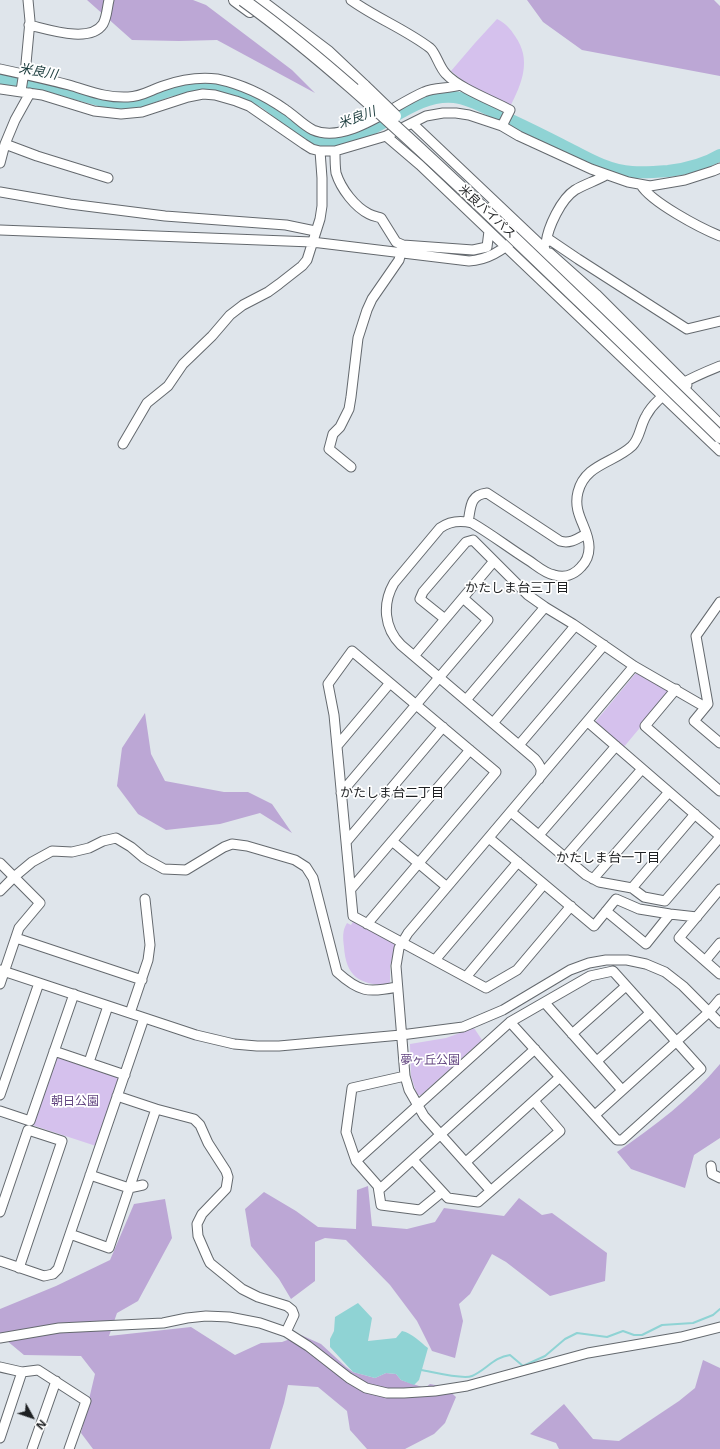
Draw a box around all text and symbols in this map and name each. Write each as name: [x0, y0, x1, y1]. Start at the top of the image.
water label: 米良川: [17, 61, 59, 83]
water label: 米良川: [336, 104, 378, 132]
street label: 米良バイパス: [456, 182, 518, 242]
district label: かたしま台三丁目: [465, 580, 569, 596]
district label: かたしま台二丁目: [340, 785, 444, 801]
district label: かたしま台一丁目: [556, 850, 660, 866]
park label: 夢ヶ丘公園: [400, 1054, 460, 1068]
park label: 朝日公園: [51, 1095, 99, 1109]
north arrow: [12, 1397, 52, 1437]
text: N: [33, 1417, 50, 1433]

